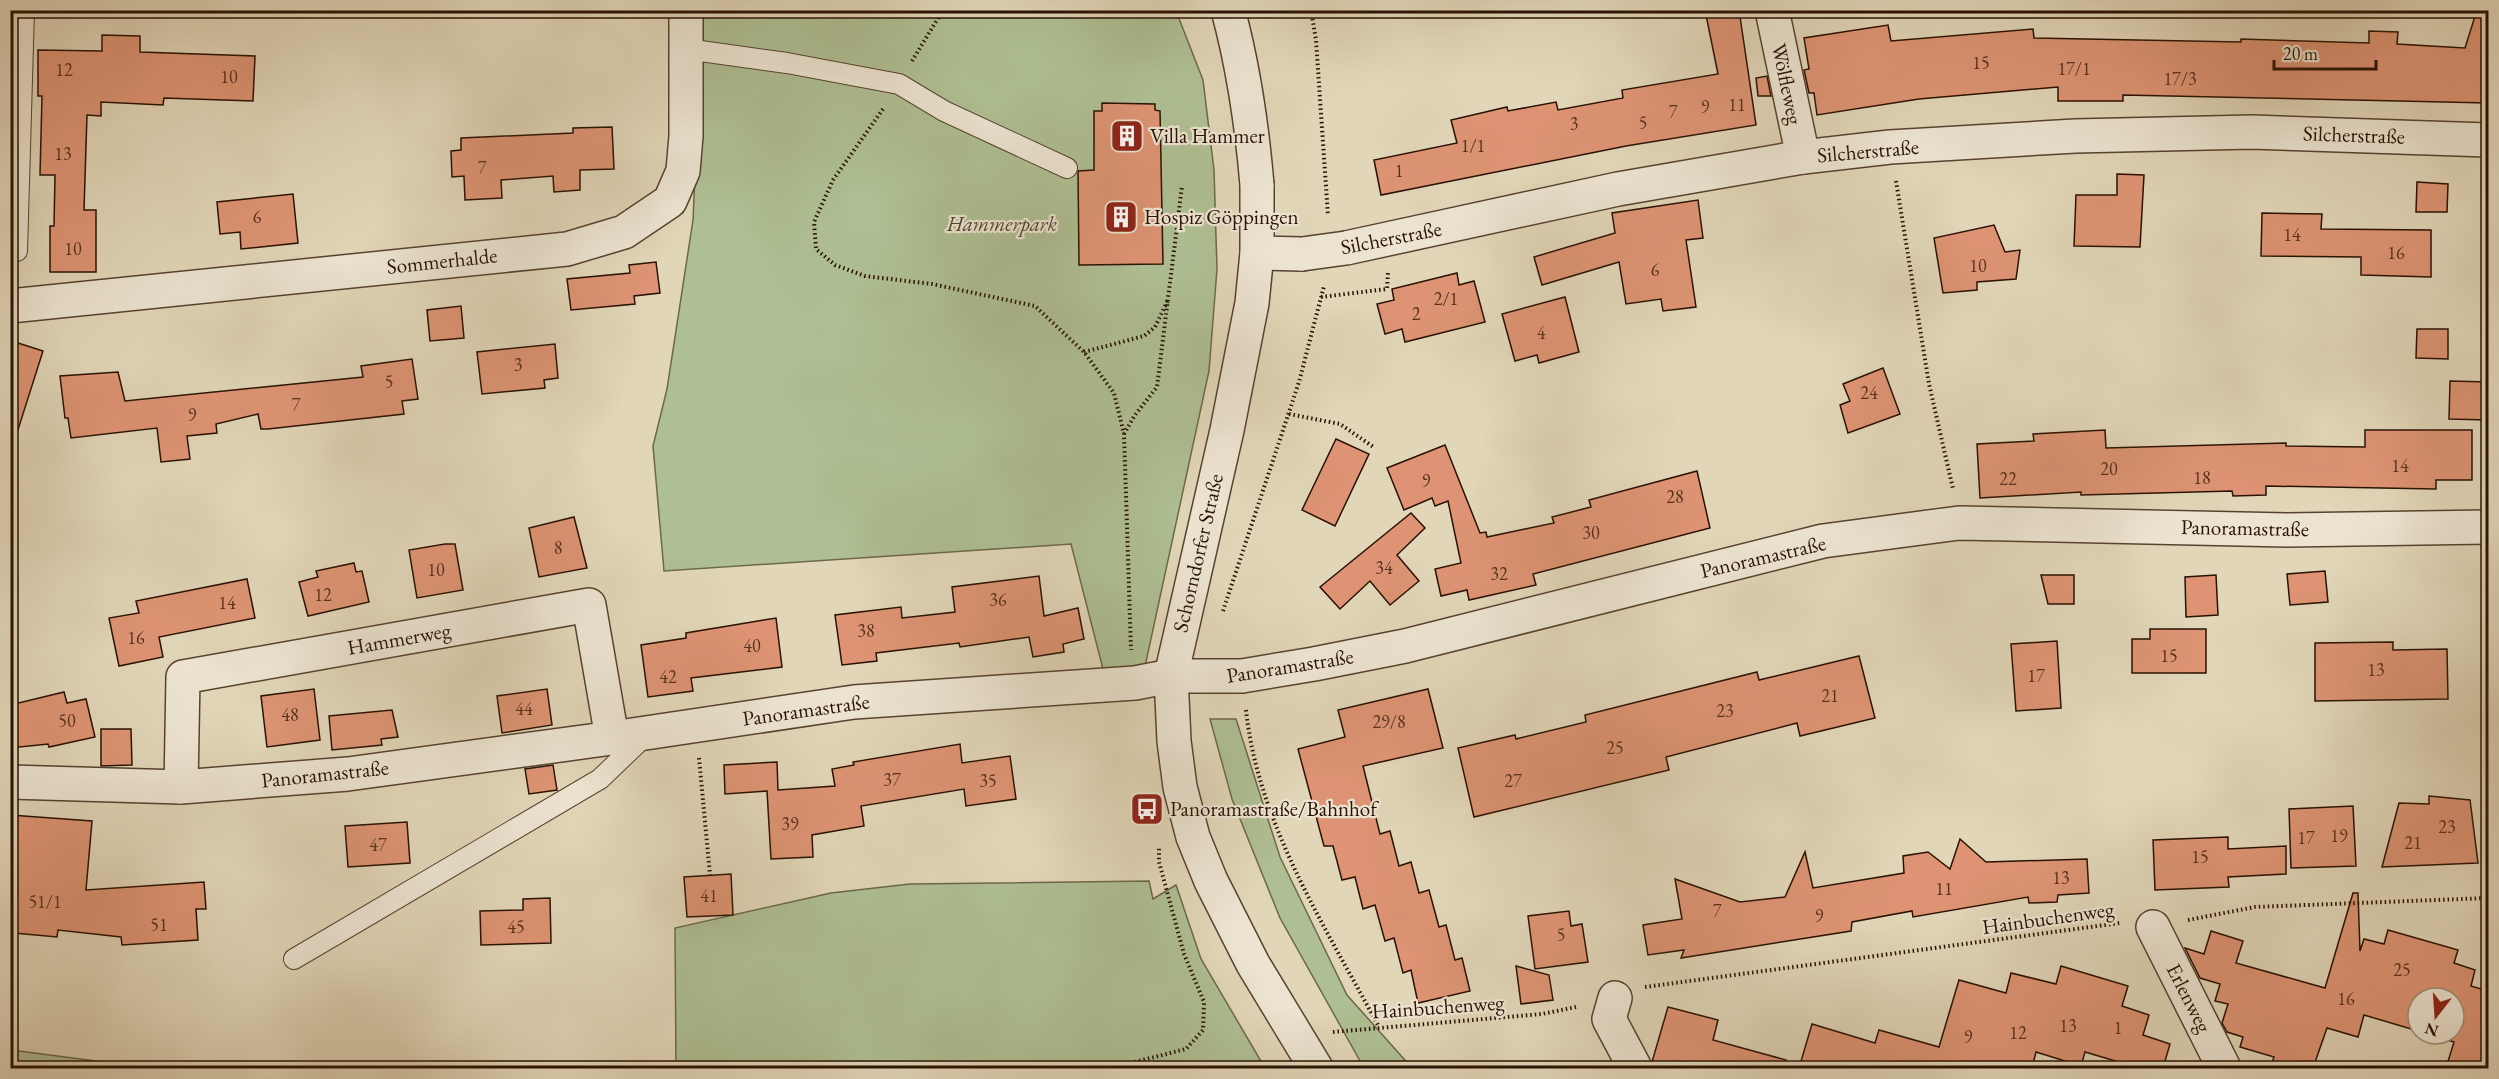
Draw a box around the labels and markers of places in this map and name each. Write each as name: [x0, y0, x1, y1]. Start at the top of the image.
building icon: Villa Hammer: [1109, 118, 1145, 154]
place label: Villa Hammer: [1150, 122, 1265, 149]
building icon: Hospiz Göppingen: [1103, 199, 1139, 235]
place label: Hospiz Göppingen: [1144, 203, 1299, 230]
bus stop icon: Panoramastraße/Bahnhof: [1129, 791, 1165, 827]
place label: Panoramastraße/Bahnhof: [1170, 795, 1379, 822]

